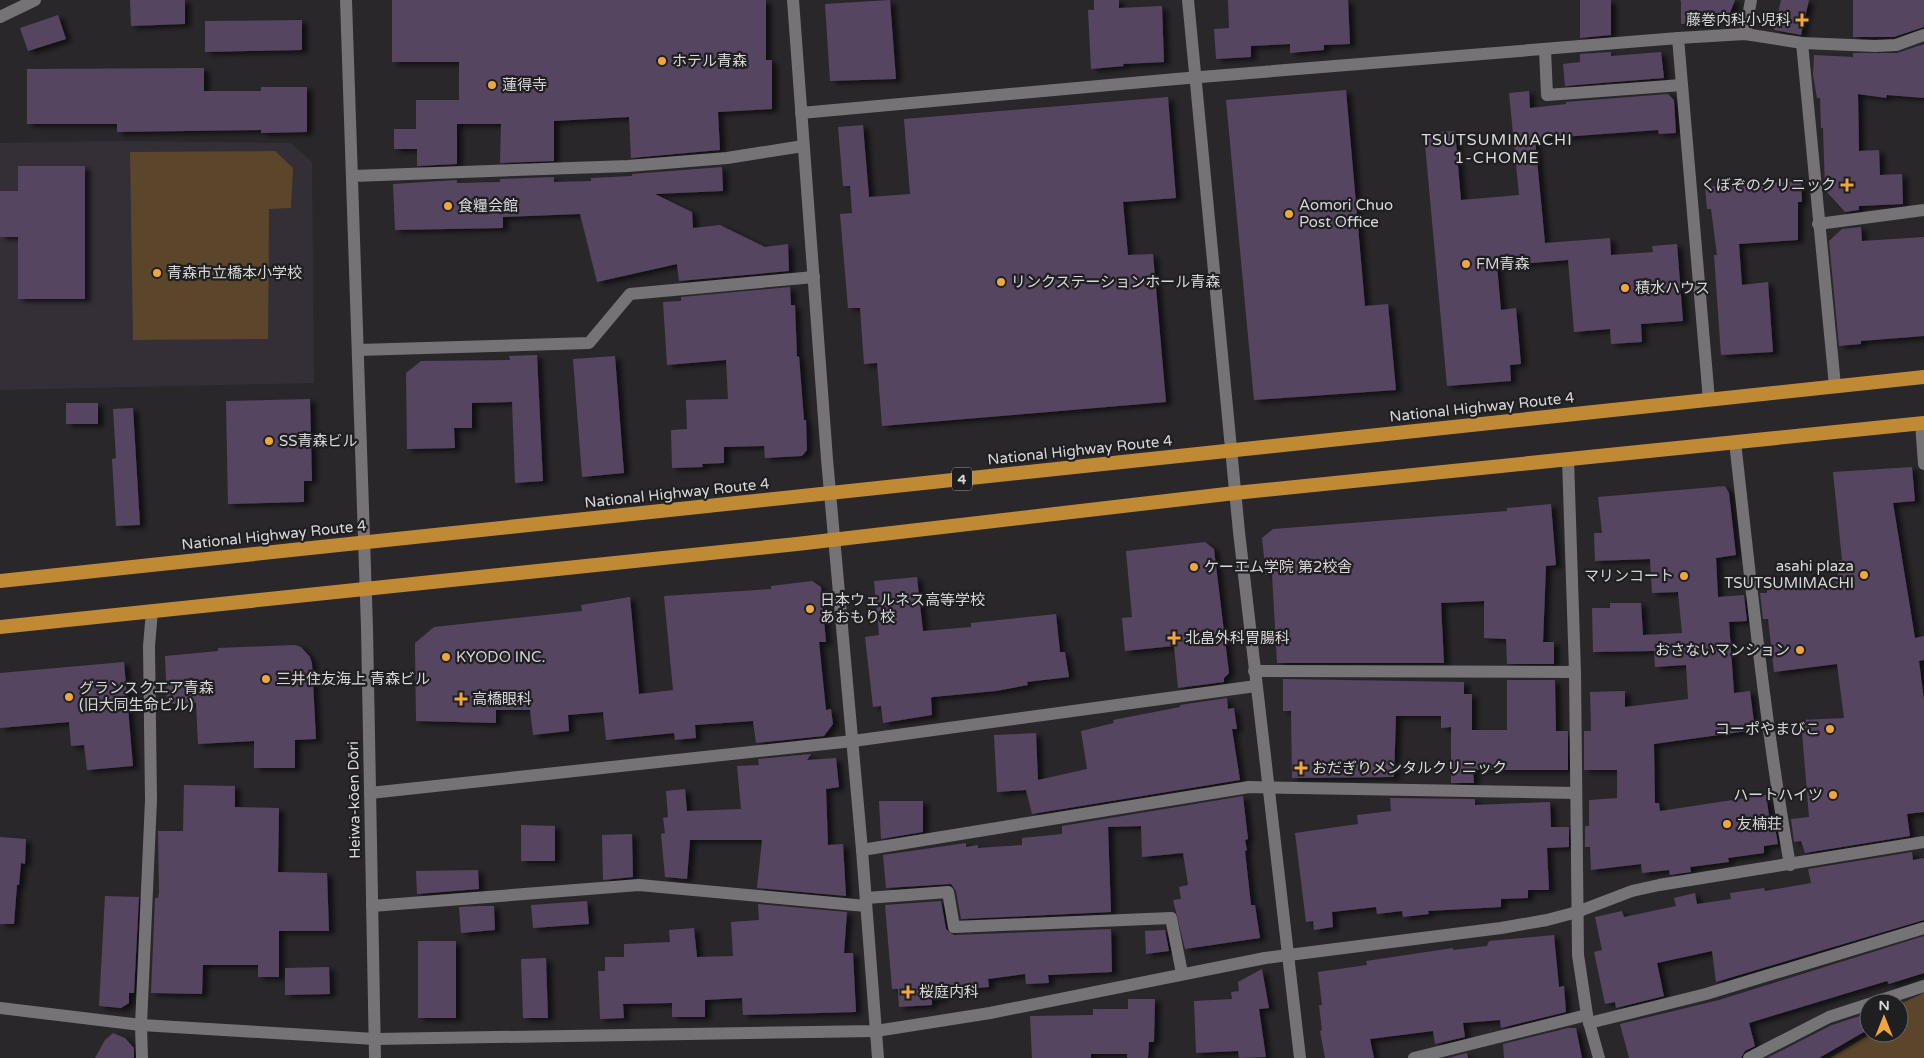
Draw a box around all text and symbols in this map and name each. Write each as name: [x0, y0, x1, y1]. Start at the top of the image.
place label: 藤巻内科小児科: [1686, 11, 1791, 29]
marker: 藤巻内科小児科: [1795, 13, 1809, 27]
place label: ホテル青森: [672, 52, 747, 70]
marker: ホテル青森: [656, 55, 668, 67]
place label: 蓮得寺: [502, 76, 547, 94]
marker: 蓮得寺: [486, 79, 498, 91]
district label: TSUTSUMIMACHI 1-CHOME: [1421, 130, 1573, 168]
place label: くぼぞのクリニック: [1701, 176, 1836, 194]
marker: くぼぞのクリニック: [1840, 178, 1854, 192]
place label: Aomori Chuo Post Office: [1299, 196, 1393, 231]
place label: 食糧会館: [458, 197, 518, 215]
marker: 食糧会館: [442, 200, 454, 212]
marker: Aomori Chuo Post Office: [1283, 208, 1295, 220]
place label: FM青森: [1476, 255, 1530, 273]
marker: FM青森: [1460, 258, 1472, 270]
place label: 青森市立橋本小学校: [167, 264, 302, 282]
marker: 青森市立橋本小学校: [151, 267, 163, 279]
place label: リンクステーションホール青森: [1011, 273, 1220, 291]
marker: リンクステーションホール青森: [995, 276, 1007, 288]
place label: 積水ハウス: [1635, 279, 1710, 297]
marker: 積水ハウス: [1619, 282, 1631, 294]
street label: National Highway Route 4: [1389, 388, 1575, 426]
street label: National Highway Route 4: [987, 431, 1173, 469]
place label: SS青森ビル: [279, 432, 357, 450]
marker: SS青森ビル: [263, 435, 275, 447]
road number: 4: [952, 468, 972, 490]
street label: National Highway Route 4: [584, 474, 770, 512]
street label: National Highway Route 4: [181, 516, 367, 554]
place label: asahi plaza TSUTSUMIMACHI: [1724, 557, 1854, 592]
place label: ケーエム学院 第2校舎: [1204, 558, 1352, 576]
marker: ケーエム学院 第2校舎: [1188, 561, 1200, 573]
place label: マリンコート: [1584, 567, 1674, 585]
marker: asahi plaza TSUTSUMIMACHI: [1858, 569, 1870, 581]
marker: マリンコート: [1678, 570, 1690, 582]
place label: 日本ウェルネス高等学校 あおもり校: [820, 591, 985, 626]
marker: 日本ウェルネス高等学校 あおもり校: [804, 603, 816, 615]
place label: 北畠外科胃腸科: [1185, 629, 1290, 647]
marker: 北畠外科胃腸科: [1167, 631, 1181, 645]
place label: おさないマンション: [1655, 641, 1790, 659]
marker: おさないマンション: [1794, 644, 1806, 656]
place label: KYODO INC.: [456, 648, 545, 666]
marker: KYODO INC.: [440, 651, 452, 663]
place label: 三井住友海上 青森ビル: [276, 670, 430, 688]
marker: 三井住友海上 青森ビル: [260, 673, 272, 685]
place label: グランスクエア青森 (旧大同生命ビル): [79, 679, 214, 714]
place label: 高橋眼科: [472, 690, 532, 708]
marker: グランスクエア青森 (旧大同生命ビル): [63, 691, 75, 703]
marker: 高橋眼科: [454, 692, 468, 706]
place label: コーポやまびこ: [1715, 720, 1820, 738]
marker: コーポやまびこ: [1824, 723, 1836, 735]
street label: Heiwa-kōen Dōri: [344, 741, 364, 859]
place label: おだぎりメンタルクリニック: [1312, 759, 1507, 777]
marker: おだぎりメンタルクリニック: [1294, 761, 1308, 775]
place label: ハートハイツ: [1733, 786, 1823, 804]
marker: ハートハイツ: [1827, 789, 1839, 801]
place label: 友楠荘: [1737, 815, 1782, 833]
marker: 友楠荘: [1721, 818, 1733, 830]
place label: 桜庭内科: [919, 983, 979, 1001]
marker: 桜庭内科: [901, 985, 915, 999]
north arrow: [1859, 993, 1909, 1043]
text: N: [1878, 997, 1890, 1014]

